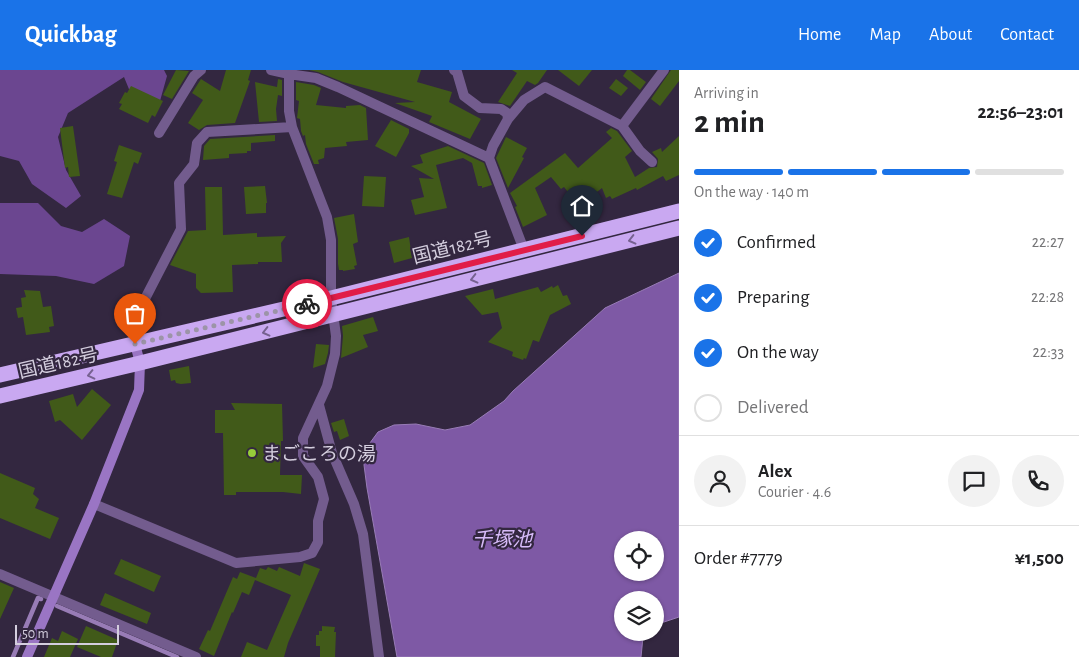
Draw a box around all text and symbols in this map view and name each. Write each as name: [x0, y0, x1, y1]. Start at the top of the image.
text: Quickbag: [25, 23, 117, 47]
text: Home: [798, 26, 841, 44]
text: Map: [869, 26, 901, 44]
text: About: [929, 26, 972, 44]
text: Contact: [1000, 26, 1054, 44]
text: Arriving in: [694, 85, 759, 101]
text: 22:56–23:01: [977, 103, 1064, 122]
text: 2 min: [694, 106, 765, 138]
text: On the way · 140 m: [694, 184, 809, 200]
pin: [561, 185, 603, 236]
icon: home: [568, 192, 596, 220]
street label: 国道182号: [410, 228, 494, 267]
icon: check: [694, 229, 722, 257]
text: Confirmed: [737, 233, 816, 252]
one-way arrow: [627, 234, 636, 245]
text: 22:27: [1032, 234, 1064, 250]
one-way arrow: [471, 274, 479, 284]
courier: [282, 279, 332, 329]
icon: check: [694, 284, 722, 312]
text: Preparing: [737, 288, 810, 307]
text: 22:28: [1031, 289, 1064, 305]
icon: bike: [293, 290, 321, 318]
pin: [114, 293, 156, 344]
icon: bag: [121, 300, 149, 328]
one-way arrow: [261, 326, 270, 337]
icon: check: [694, 339, 722, 367]
text: On the way: [737, 343, 819, 362]
street label: 国道182号: [16, 344, 100, 382]
text: 22:33: [1033, 344, 1064, 360]
one-way arrow: [86, 369, 95, 380]
text: Delivered: [737, 398, 809, 417]
place label: まごころの湯: [262, 443, 376, 464]
marker: まごころの湯: [246, 447, 258, 459]
button: person: [694, 455, 746, 507]
button: chat: [948, 455, 1000, 507]
button: phone: [1012, 455, 1064, 507]
text: Alex: [758, 462, 792, 481]
text: Courier · 4.6: [758, 484, 831, 500]
water label: 千塚池: [472, 529, 534, 550]
map controls: [614, 531, 664, 641]
button: locate: [614, 531, 664, 581]
text: Order #7779: [694, 549, 783, 568]
text: ¥1,500: [1015, 549, 1064, 568]
button: layers: [614, 591, 664, 641]
scale bar: [15, 622, 119, 645]
text: 50 m: [22, 627, 49, 641]

